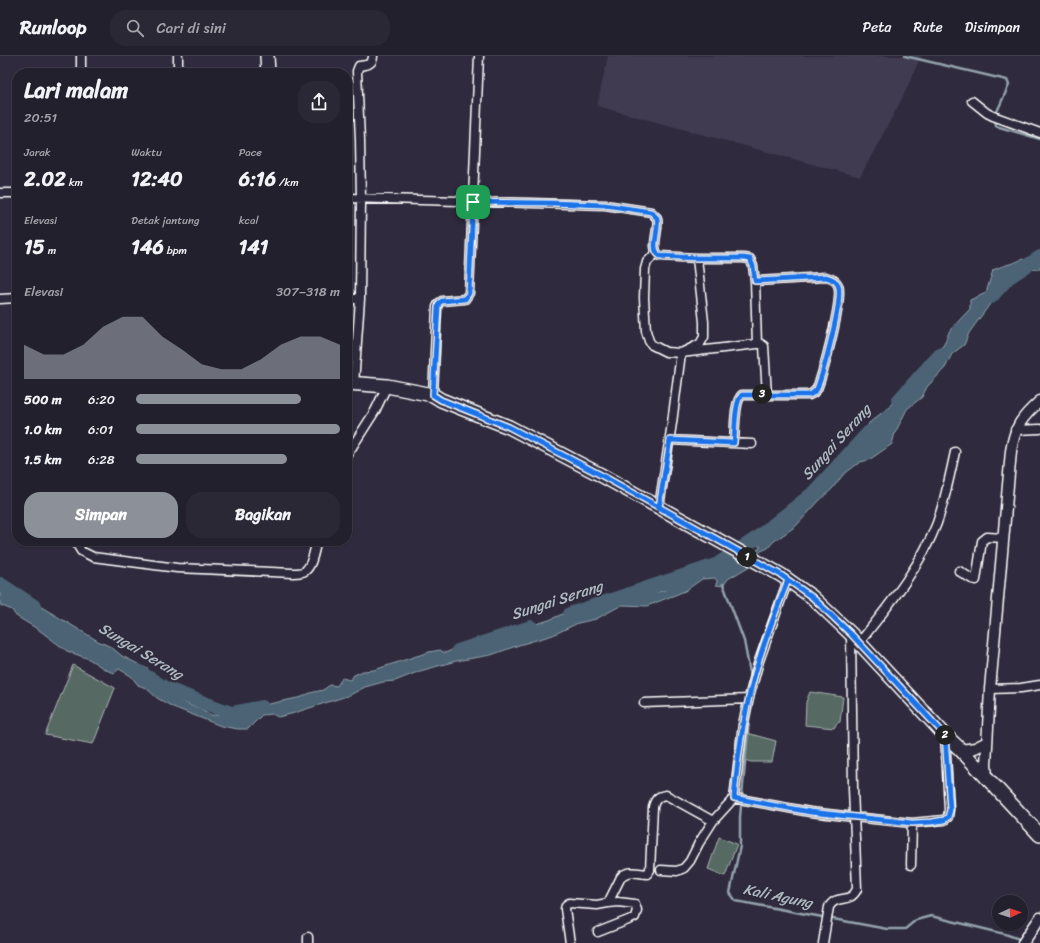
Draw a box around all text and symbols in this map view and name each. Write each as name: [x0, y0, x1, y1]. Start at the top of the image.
search box: [110, 10, 390, 46]
text: Runloop: [20, 11, 86, 44]
text: Cari di sini: [156, 15, 226, 41]
text: Peta: [863, 15, 891, 40]
text: Rute: [913, 15, 943, 40]
text: Disimpan: [965, 15, 1020, 40]
icon: search: [124, 17, 146, 39]
text: Lari malam: [24, 71, 128, 110]
button: share: [298, 81, 340, 123]
text: 20:51: [24, 106, 57, 129]
text: Jarak: [24, 143, 51, 162]
text: Waktu: [131, 143, 162, 162]
text: Pace: [239, 143, 262, 162]
text: 2.02: [24, 162, 66, 197]
text: 12:40: [131, 162, 183, 197]
text: 6:16: [239, 162, 276, 197]
text: km: [66, 173, 83, 192]
text: /km: [276, 173, 299, 192]
pin: [456, 185, 490, 219]
icon: arrive: [462, 191, 484, 213]
text: Elevasi: [24, 211, 57, 230]
text: Detak jantung: [131, 211, 199, 230]
text: kcal: [239, 211, 259, 230]
text: 15: [24, 230, 45, 265]
text: 146: [131, 230, 164, 265]
text: 141: [239, 230, 268, 265]
text: m: [45, 241, 56, 260]
text: bpm: [164, 241, 187, 260]
text: Elevasi: [24, 280, 63, 303]
text: 307–318 m: [276, 280, 340, 303]
pin: 3: [752, 384, 772, 404]
text: 3: [759, 384, 765, 403]
text: 500 m: [24, 388, 62, 411]
text: 6:20: [88, 388, 115, 411]
water label: Sungai Serang: [794, 397, 878, 486]
text: 1.0 km: [24, 418, 62, 441]
text: 6:01: [88, 418, 113, 441]
text: 1.5 km: [24, 448, 62, 471]
text: 6:28: [88, 448, 115, 471]
button: Simpan: [24, 492, 178, 538]
button: Bagikan: [186, 492, 340, 538]
pin: 1: [737, 547, 757, 567]
text: 1: [745, 547, 749, 566]
water label: Sungai Serang: [508, 572, 608, 627]
water label: Sungai Serang: [94, 615, 190, 687]
pin: 2: [935, 725, 955, 745]
text: 2: [942, 725, 948, 744]
water label: Kali Agung: [741, 876, 816, 916]
north arrow: [992, 895, 1028, 931]
map controls: [992, 895, 1028, 931]

